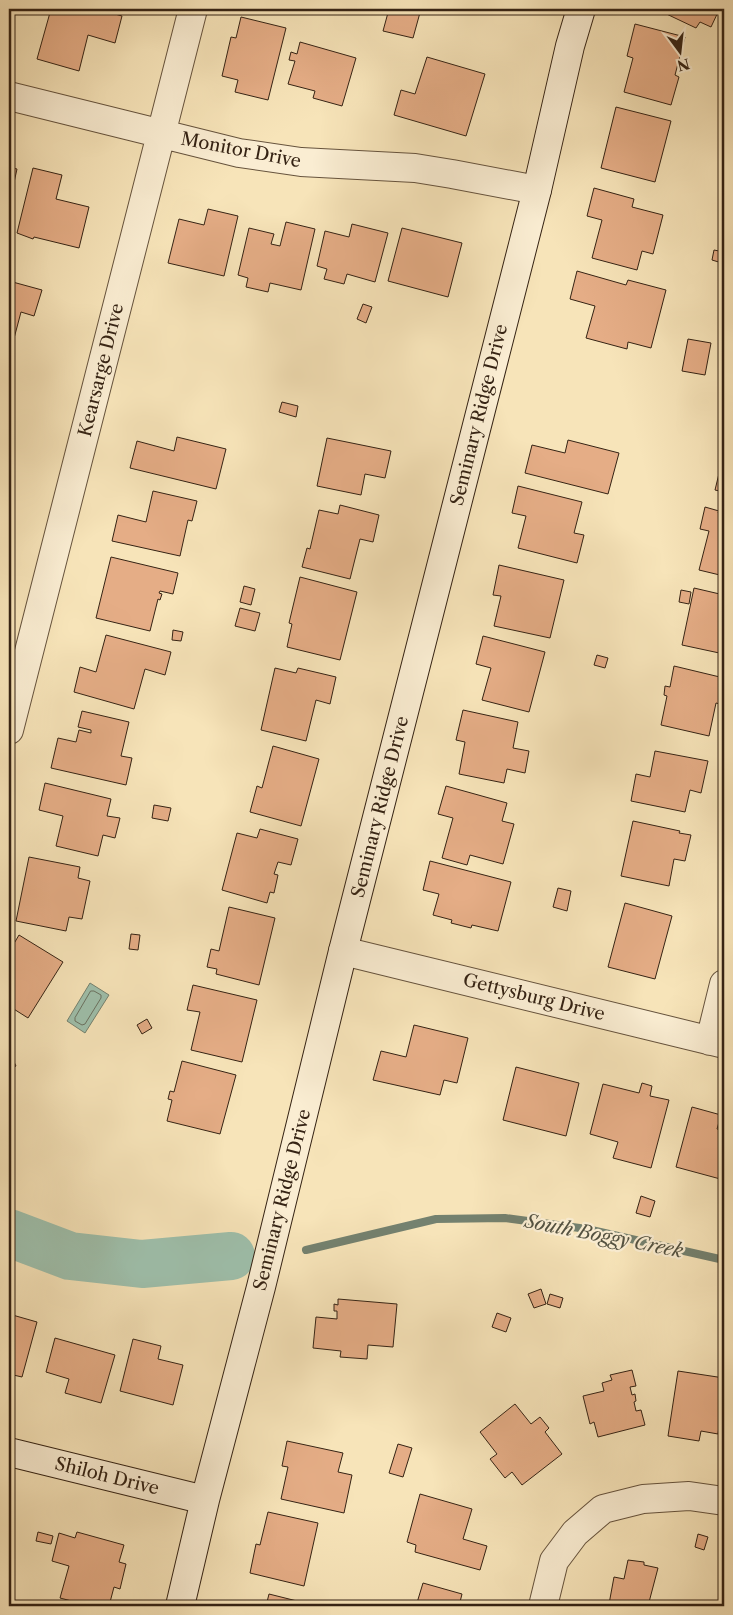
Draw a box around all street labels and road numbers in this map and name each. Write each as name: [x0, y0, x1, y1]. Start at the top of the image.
street label: Monitor Drive: [179, 128, 303, 172]
street label: Kearsarge Drive: [74, 301, 128, 439]
street label: Seminary Ridge Drive: [446, 322, 512, 508]
street label: Seminary Ridge Drive: [347, 714, 413, 900]
street label: Gettysburg Drive: [461, 969, 607, 1025]
street label: Seminary Ridge Drive: [249, 1107, 315, 1293]
street label: Shiloh Drive: [53, 1452, 161, 1500]

